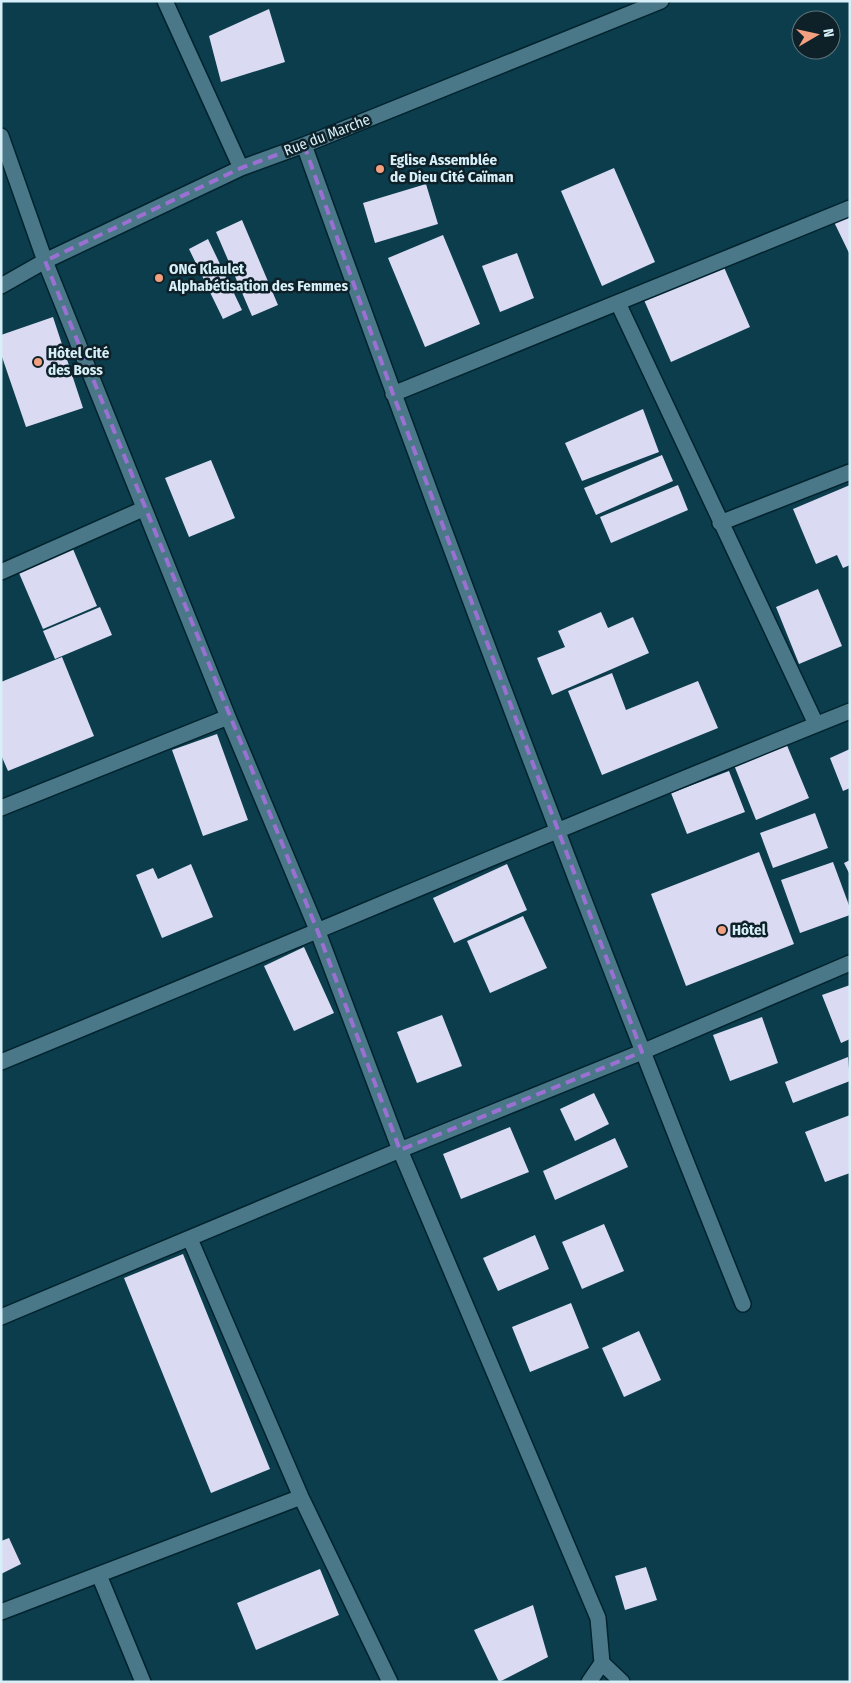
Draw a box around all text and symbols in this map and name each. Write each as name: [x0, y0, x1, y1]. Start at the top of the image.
north arrow: [791, 10, 841, 60]
text: N: [819, 28, 837, 39]
street label: Rue du Marche: [281, 110, 373, 160]
place label: Eglise Assemblée de Dieu Cité Caïman: [390, 151, 514, 186]
marker: Eglise Assemblée de Dieu Cité Caïman: [374, 163, 386, 175]
place label: ONG Klaulet Alphabétisation des Femmes: [168, 260, 348, 295]
marker: ONG Klaulet Alphabétisation des Femmes: [153, 272, 165, 284]
place label: Hôtel Cité des Boss: [48, 344, 110, 379]
marker: Hôtel Cité des Boss: [32, 356, 44, 368]
place label: Hôtel: [732, 921, 767, 939]
marker: Hôtel: [716, 924, 728, 936]

